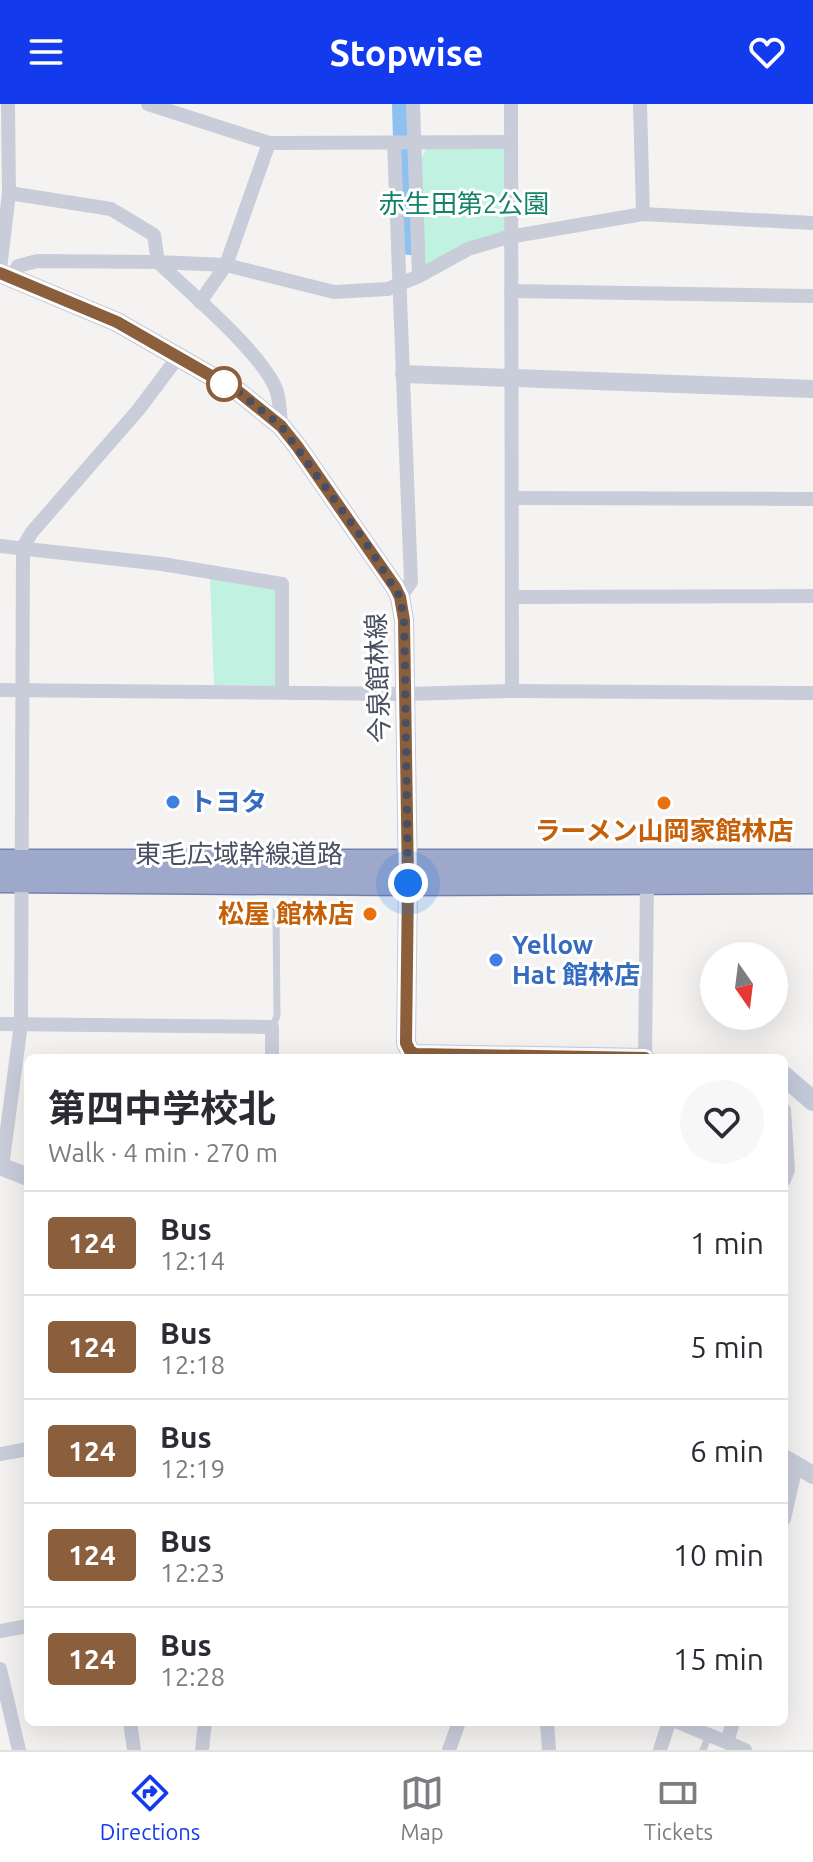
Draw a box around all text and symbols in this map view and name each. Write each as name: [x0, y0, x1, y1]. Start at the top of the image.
icon: menu: [24, 30, 68, 74]
icon: heart: [745, 30, 789, 74]
text: Stopwise: [329, 32, 484, 73]
park label: 赤生田第2公園: [379, 189, 549, 218]
unlabelled marker: [207, 367, 241, 401]
street label: 今泉館林線: [361, 613, 394, 743]
place label: トヨタ: [189, 787, 267, 816]
marker: トヨタ: [164, 793, 182, 811]
marker: ラーメン山岡家館林店: [655, 794, 673, 812]
place label: ラーメン山岡家館林店: [535, 816, 793, 845]
street label: 東毛広域幹線道路: [135, 839, 343, 868]
your location: [388, 863, 428, 903]
place label: 松屋 館林店: [218, 899, 354, 928]
marker: 松屋 館林店: [361, 905, 379, 923]
place label: Yellow Hat 館林店: [512, 930, 640, 989]
north arrow: [700, 942, 788, 1030]
map controls: [700, 942, 788, 1030]
marker: Yellow Hat 館林店: [487, 951, 505, 969]
button: heart: [680, 1080, 764, 1164]
text: 第四中学校北: [48, 1087, 276, 1129]
text: Walk · 4 min · 270 m: [48, 1138, 278, 1167]
text: Bus: [160, 1212, 212, 1246]
text: 1 min: [690, 1226, 764, 1260]
text: 124: [68, 1227, 116, 1258]
text: 12:14: [160, 1246, 225, 1275]
text: Bus: [160, 1316, 212, 1350]
text: 5 min: [690, 1330, 764, 1364]
text: 124: [68, 1331, 116, 1362]
text: 12:18: [160, 1350, 225, 1379]
text: Bus: [160, 1420, 212, 1454]
text: 6 min: [690, 1434, 764, 1468]
text: 124: [68, 1435, 116, 1466]
text: 12:19: [160, 1454, 225, 1483]
text: Bus: [160, 1524, 212, 1558]
text: 10 min: [673, 1538, 764, 1572]
text: 124: [68, 1539, 116, 1570]
text: 12:23: [160, 1558, 225, 1587]
text: Bus: [160, 1628, 212, 1662]
text: 15 min: [673, 1642, 764, 1676]
text: 124: [68, 1643, 116, 1674]
text: 12:28: [160, 1662, 225, 1691]
tab: Directions: [100, 1771, 200, 1844]
tab: Map: [400, 1771, 444, 1844]
tab: Tickets: [644, 1771, 713, 1844]

